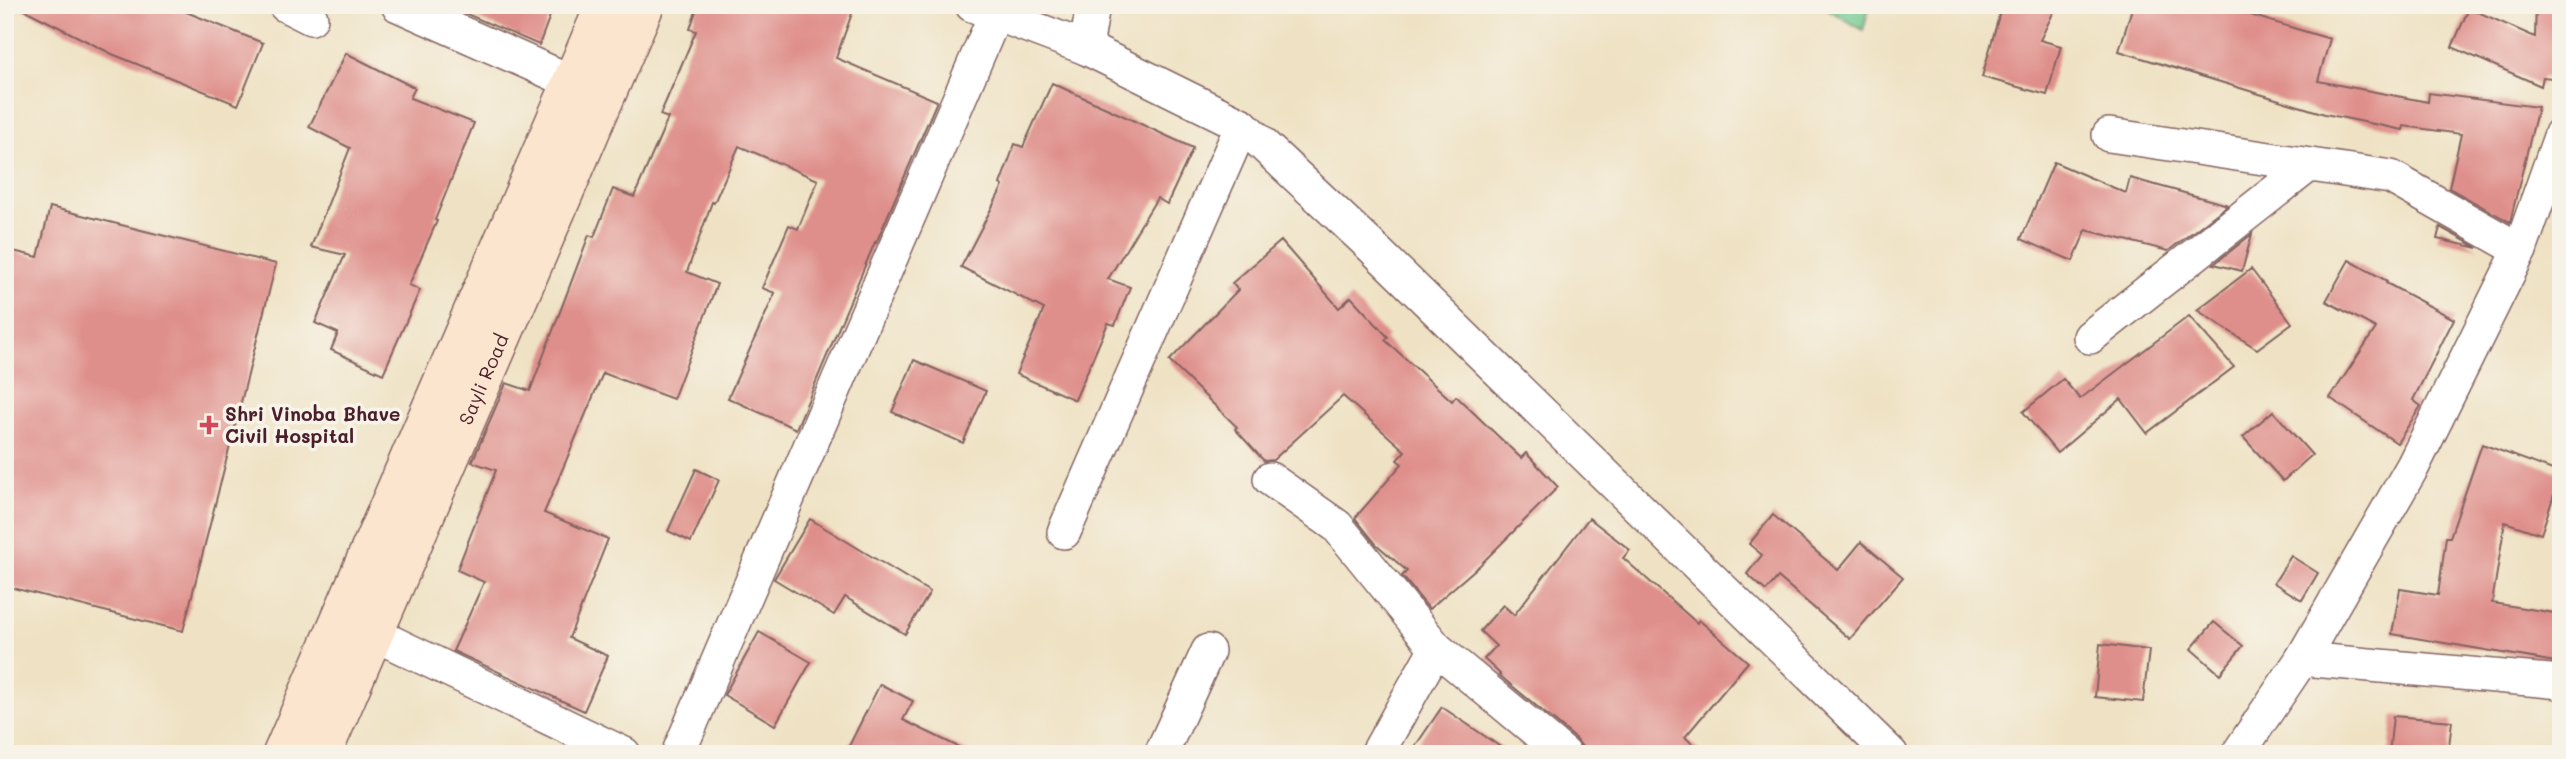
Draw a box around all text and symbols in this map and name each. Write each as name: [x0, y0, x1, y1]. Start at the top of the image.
street label: Sayli Road: [453, 330, 514, 428]
place label: Shri Vinoba Bhave Civil Hospital: [225, 401, 400, 448]
marker: Shri Vinoba Bhave Civil Hospital: [199, 415, 219, 435]

